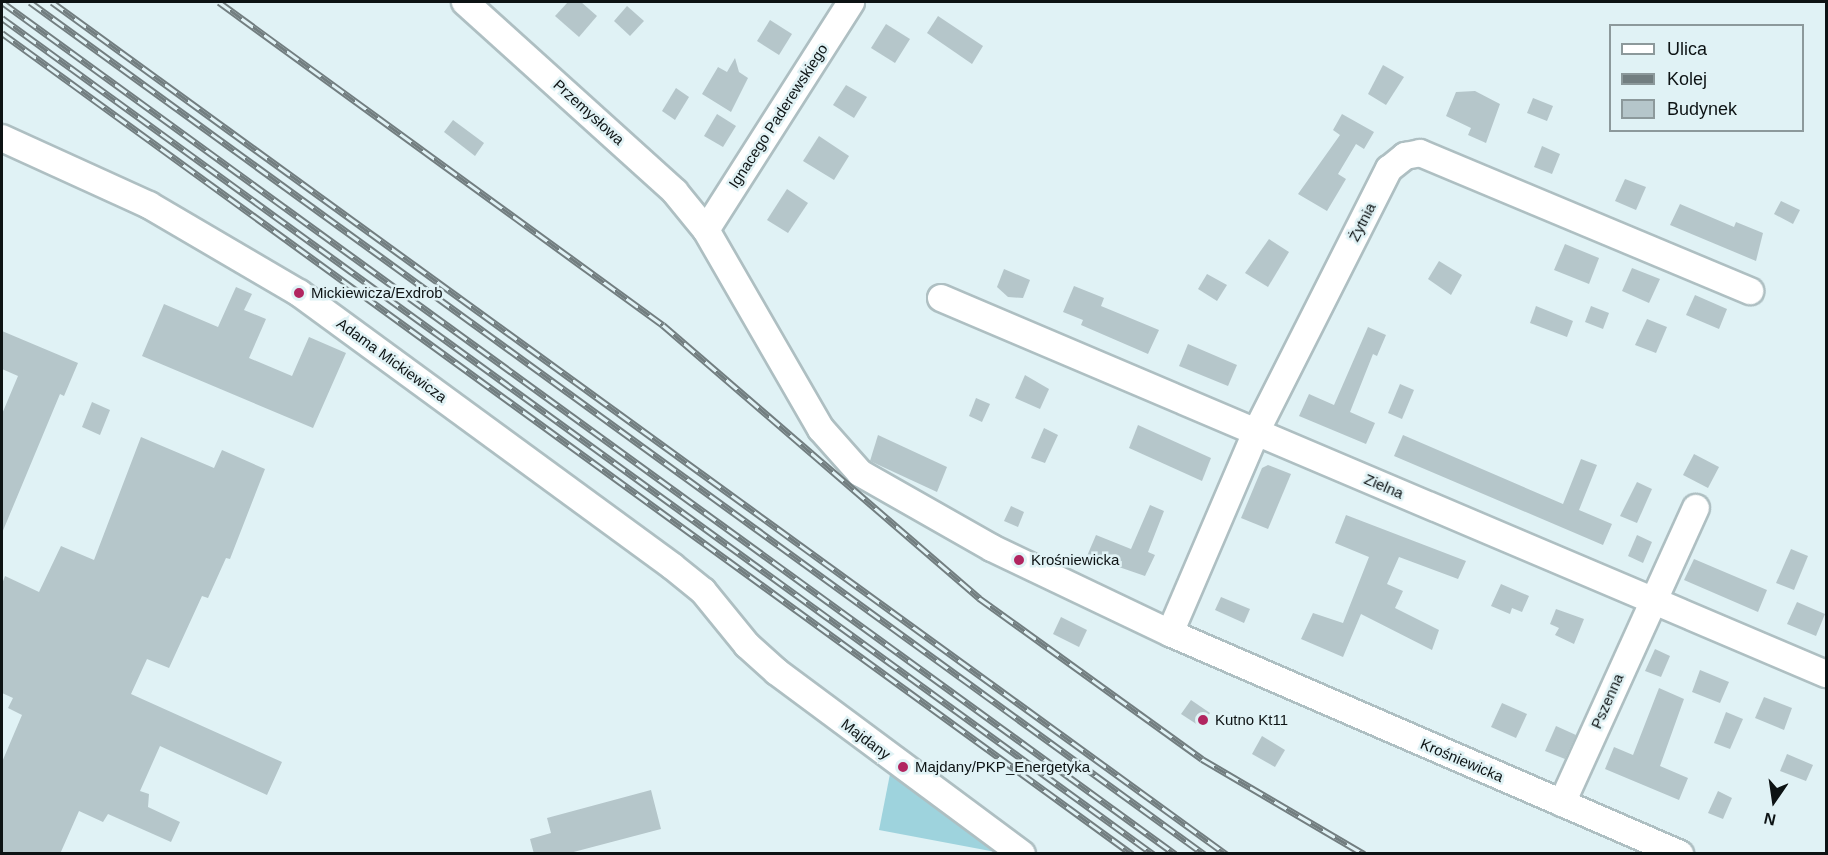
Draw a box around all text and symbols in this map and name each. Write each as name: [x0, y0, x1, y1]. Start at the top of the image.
legend: [1609, 24, 1804, 132]
text: Ulica: [1667, 39, 1707, 59]
street label: Ignacego Paderewskiego: [725, 40, 831, 192]
text: Kolej: [1667, 69, 1707, 89]
street label: Przemysłowa: [550, 75, 628, 149]
text: Budynek: [1667, 99, 1737, 119]
street label: Żytnia: [1345, 200, 1379, 244]
place label: Mickiewicza/Exdrob: [311, 284, 443, 302]
marker: Mickiewicza/Exdrob: [292, 286, 306, 300]
street label: Adama Mickiewicza: [333, 314, 451, 406]
street label: Zielna: [1362, 470, 1406, 502]
place label: Krośniewicka: [1031, 551, 1119, 569]
marker: Krośniewicka: [1012, 553, 1026, 567]
street label: Pszenna: [1587, 671, 1627, 731]
place label: Kutno Kt11: [1215, 711, 1288, 729]
marker: Kutno Kt11: [1196, 713, 1210, 727]
street label: Majdany: [838, 715, 894, 763]
street label: Krośniewicka: [1418, 734, 1506, 786]
place label: Majdany/PKP_Energetyka: [915, 758, 1090, 776]
marker: Majdany/PKP_Energetyka: [896, 760, 910, 774]
north arrow: [1744, 771, 1804, 831]
text: N: [1762, 809, 1777, 829]

